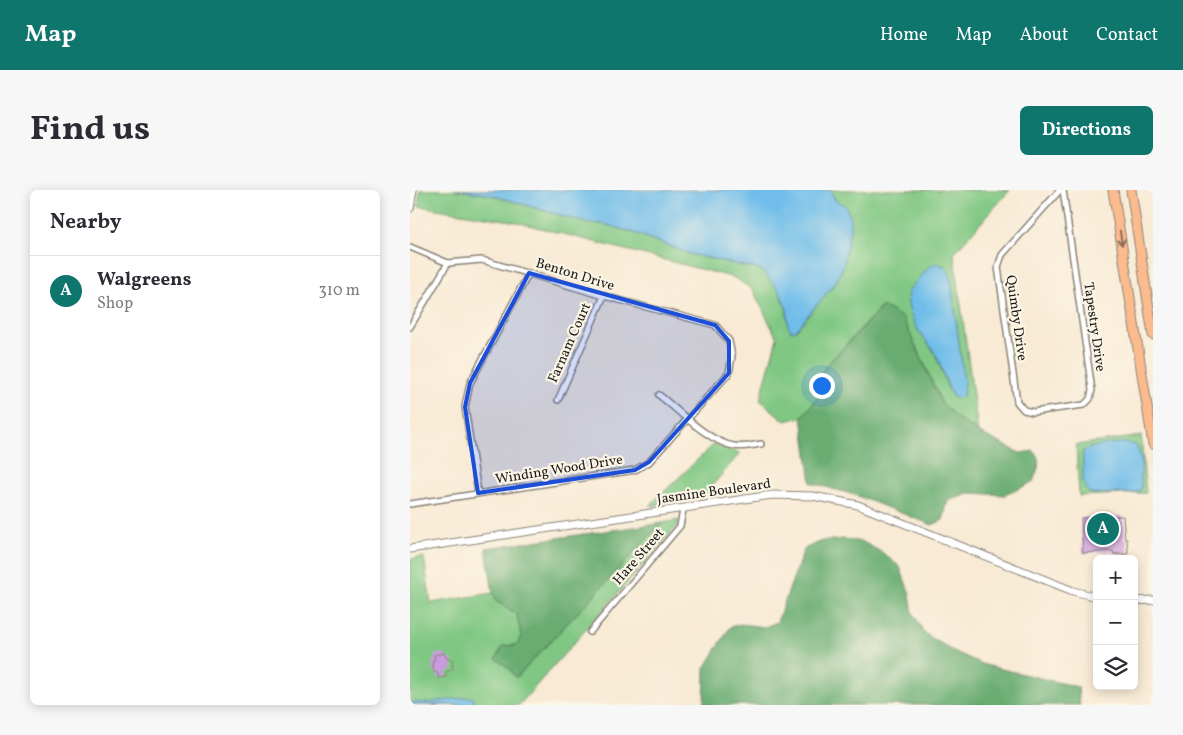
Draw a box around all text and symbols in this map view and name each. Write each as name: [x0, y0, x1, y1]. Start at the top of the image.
text: Map: [25, 18, 76, 52]
text: Home: [880, 23, 928, 48]
text: Map: [956, 23, 992, 48]
text: About: [1020, 23, 1068, 48]
text: Contact: [1096, 23, 1158, 48]
text: Find us: [30, 106, 150, 154]
button: Directions: [1020, 106, 1153, 155]
text: Nearby: [50, 208, 121, 237]
one-way arrow: [1116, 230, 1126, 246]
street label: Benton Drive: [533, 254, 617, 296]
text: Walgreens: [97, 267, 191, 293]
street label: Quimby Drive: [1001, 274, 1031, 362]
text: A: [60, 280, 72, 302]
text: 310 m: [319, 280, 360, 302]
street label: Tapestry Drive: [1078, 281, 1110, 373]
text: Shop: [97, 293, 133, 315]
street label: Farnam Court: [544, 300, 596, 386]
your location: [809, 373, 835, 399]
street label: Winding Wood Drive: [494, 450, 624, 489]
street label: Jasmine Boulevard: [656, 475, 772, 509]
pin: A: [1087, 510, 1119, 548]
street label: Hare Street: [609, 524, 669, 589]
map controls: [1093, 555, 1138, 690]
button: +: [1093, 555, 1138, 600]
button: −: [1093, 600, 1138, 645]
button: layers: [1093, 645, 1138, 690]

